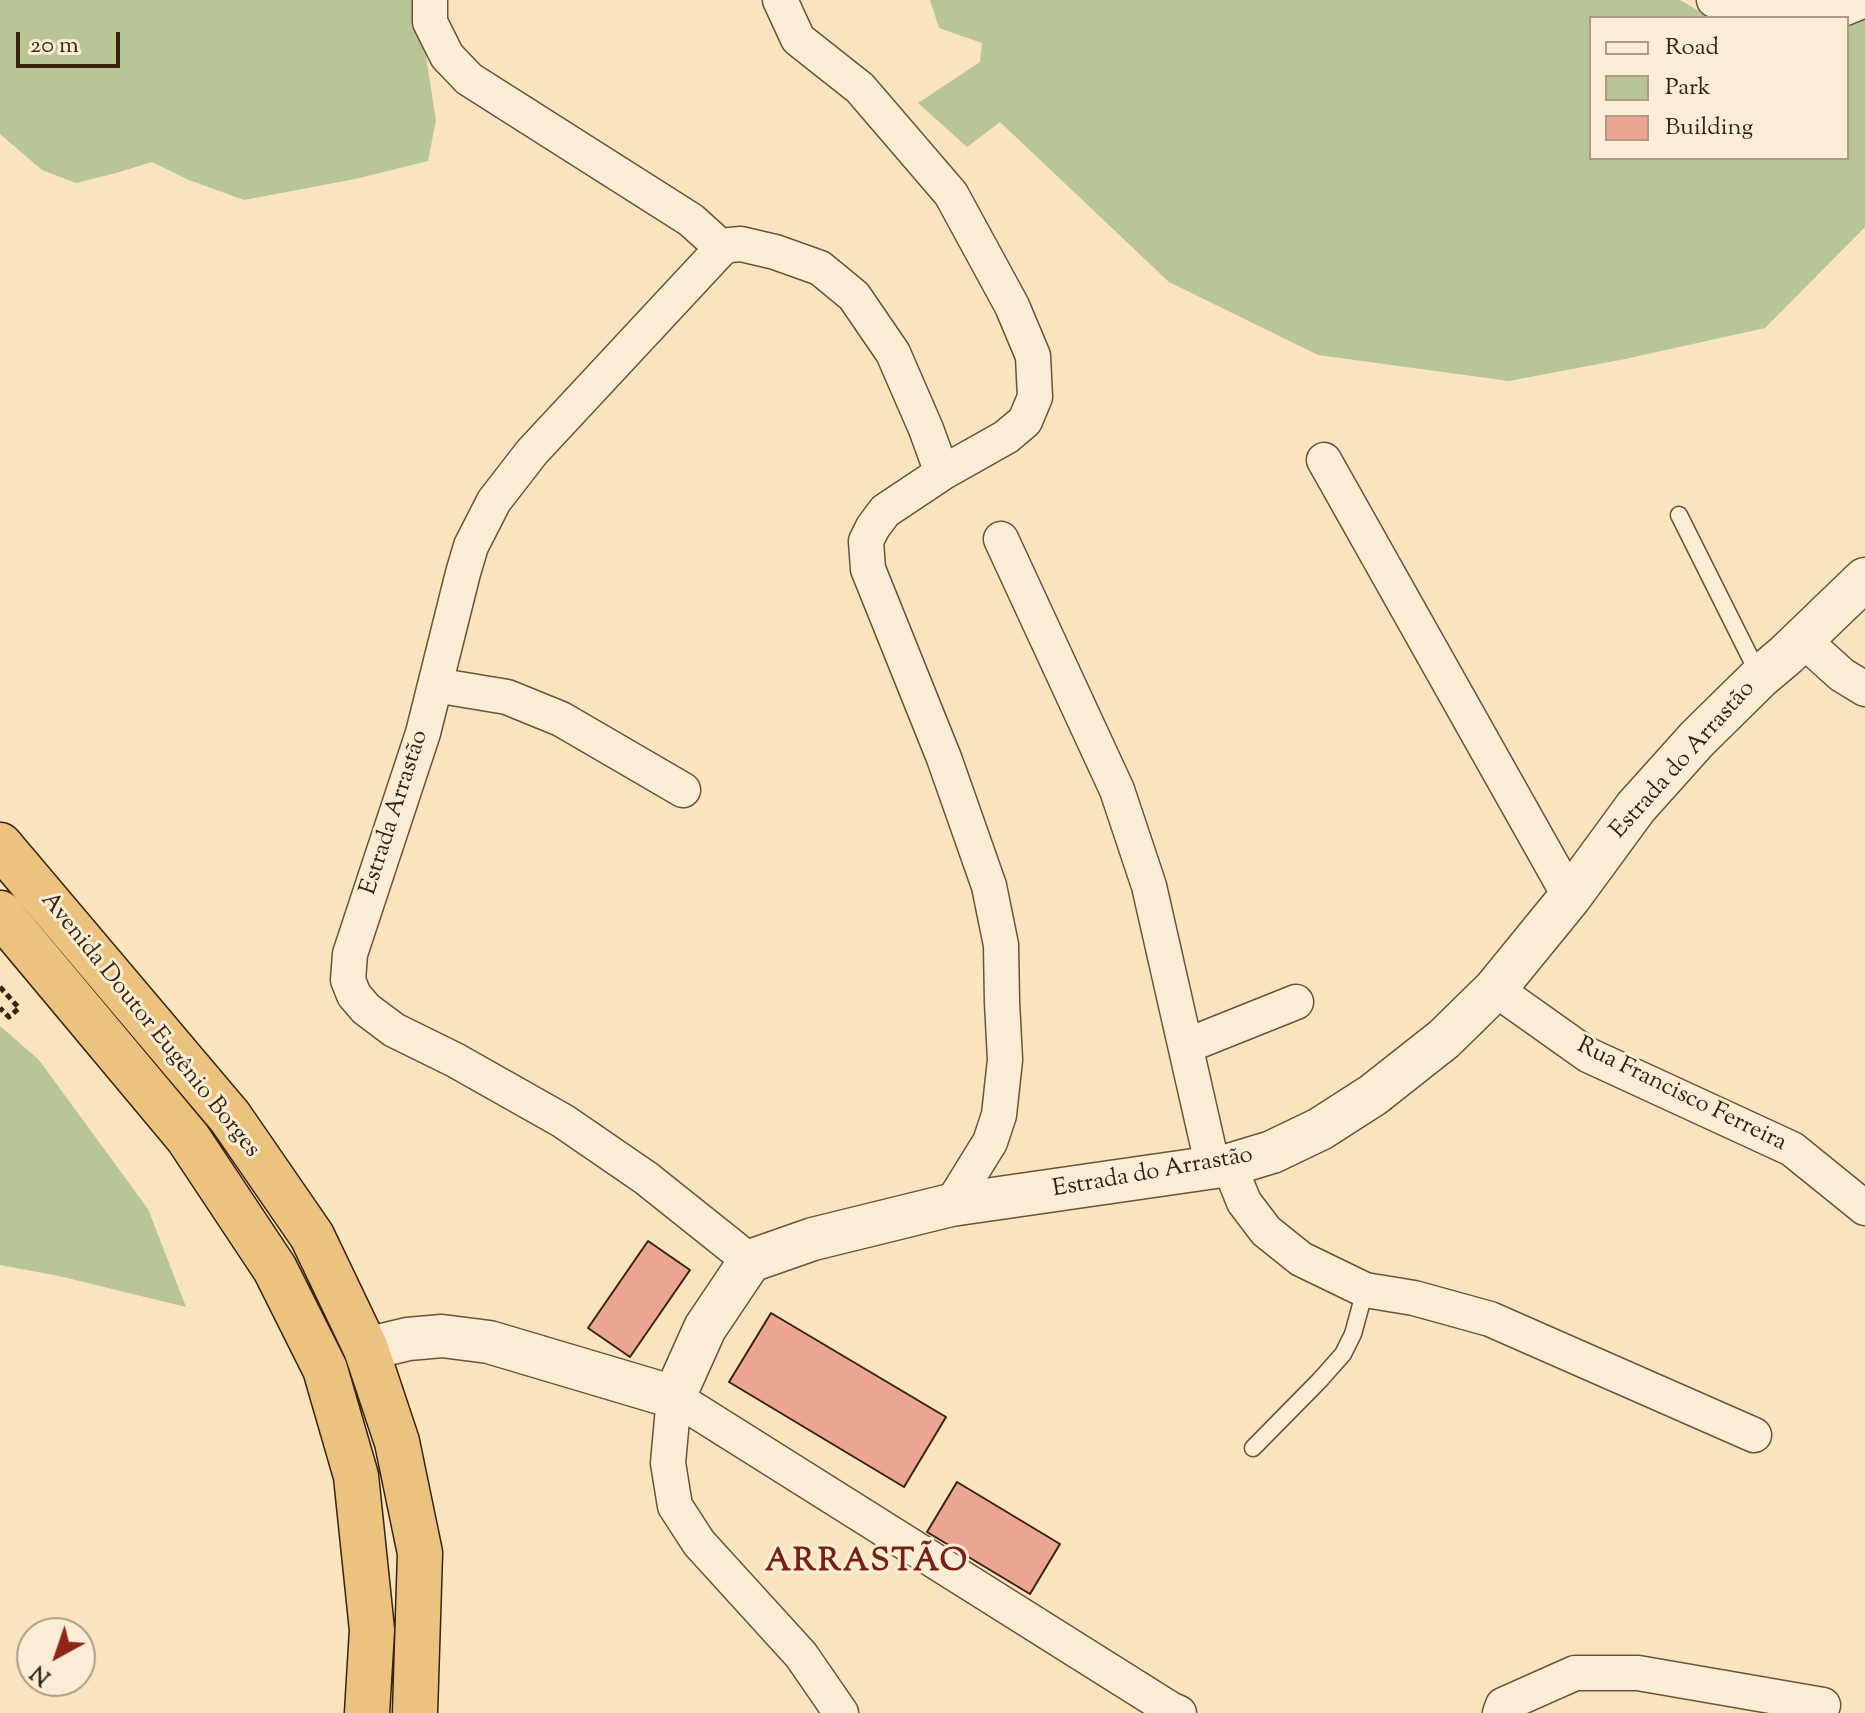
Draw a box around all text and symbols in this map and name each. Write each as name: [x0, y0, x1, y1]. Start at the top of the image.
scale bar: [20, 16, 124, 66]
legend: [1589, 16, 1849, 160]
text: 20 m: [30, 29, 79, 63]
text: Road: [1665, 31, 1719, 65]
text: Park: [1665, 71, 1711, 105]
text: Building: [1665, 111, 1753, 145]
street label: Estrada do Arrastão: [1605, 676, 1763, 846]
street label: Estrada Arrastão: [356, 727, 436, 899]
street label: Avenida Doutor Eugênio Borges: [33, 888, 265, 1164]
street label: Rua Francisco Ferreira: [1571, 1033, 1791, 1159]
street label: Estrada do Arrastão: [1051, 1142, 1255, 1206]
district label: ARRASTÃO: [765, 1546, 969, 1584]
north arrow: [16, 1617, 96, 1697]
text: N: [25, 1656, 59, 1692]

